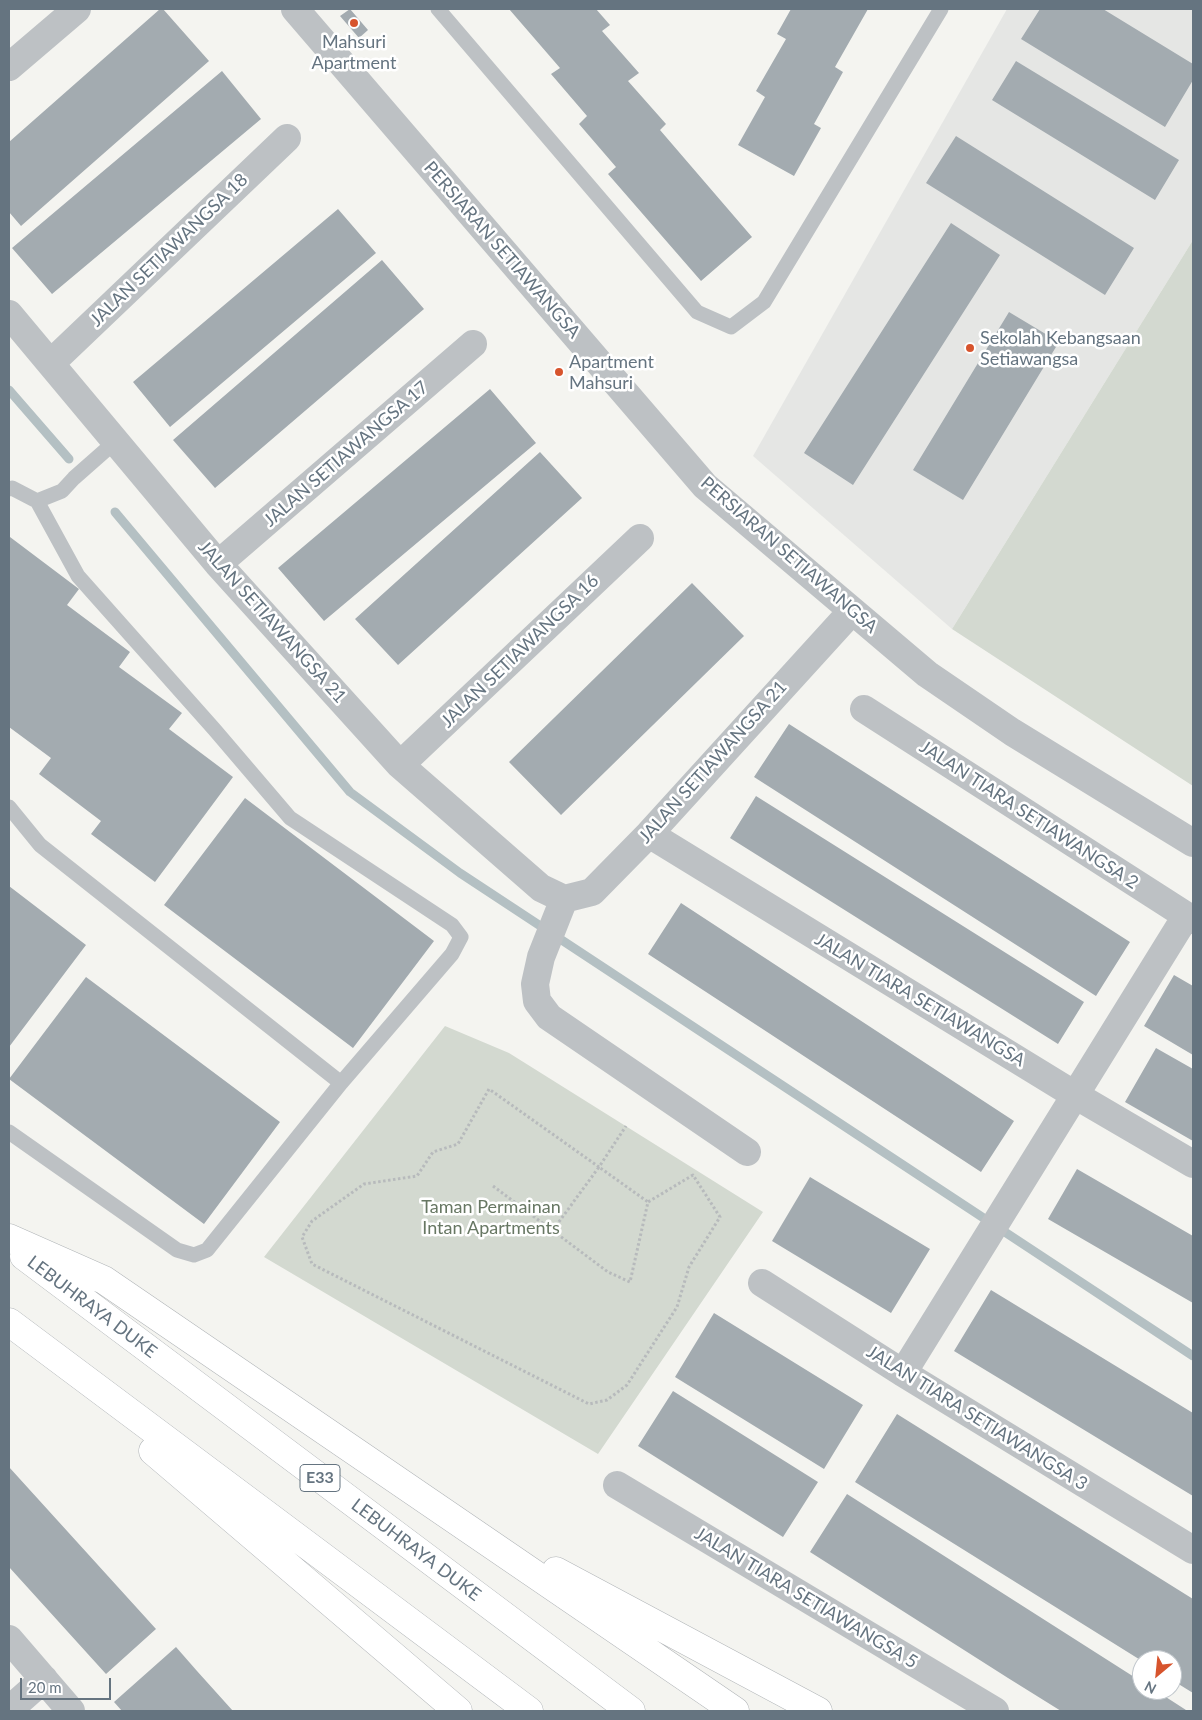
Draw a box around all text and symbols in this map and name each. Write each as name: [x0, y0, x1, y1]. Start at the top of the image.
marker: Mahsuri Apartment: [348, 17, 360, 29]
place label: Mahsuri Apartment: [312, 31, 396, 74]
street label: PERSIARAN SETIAWANGSA: [419, 157, 585, 343]
street label: JALAN SETIAWANGSA 18: [86, 169, 252, 331]
place label: Sekolah Kebangsaan Setiawangsa: [980, 327, 1141, 369]
marker: Sekolah Kebangsaan Setiawangsa: [964, 342, 976, 354]
place label: Apartment Mahsuri: [569, 351, 654, 394]
marker: Apartment Mahsuri: [553, 366, 565, 378]
street label: JALAN SETIAWANGSA 17: [259, 377, 433, 531]
street label: PERSIARAN SETIAWANGSA: [696, 472, 882, 638]
street label: JALAN SETIAWANGSA 21: [193, 536, 351, 708]
street label: JALAN SETIAWANGSA 16: [437, 570, 603, 732]
street label: JALAN SETIAWANGSA 21: [634, 676, 792, 848]
street label: JALAN TIARA SETIAWANGSA 2: [916, 736, 1142, 894]
street label: JALAN TIARA SETIAWANGSA: [811, 929, 1029, 1071]
park label: Taman Permainan Intan Apartments: [421, 1196, 561, 1238]
street label: LEBUHRAYA DUKE: [23, 1251, 161, 1363]
street label: JALAN TIARA SETIAWANGSA 3: [863, 1341, 1091, 1495]
road number: E33: [300, 1465, 340, 1492]
street label: LEBUHRAYA DUKE: [347, 1494, 485, 1606]
street label: JALAN TIARA SETIAWANGSA 5: [691, 1523, 921, 1673]
north arrow: [1132, 1650, 1182, 1700]
scale bar: [22, 1668, 114, 1700]
text: 20 m: [28, 1678, 62, 1696]
text: N: [1141, 1678, 1159, 1698]

